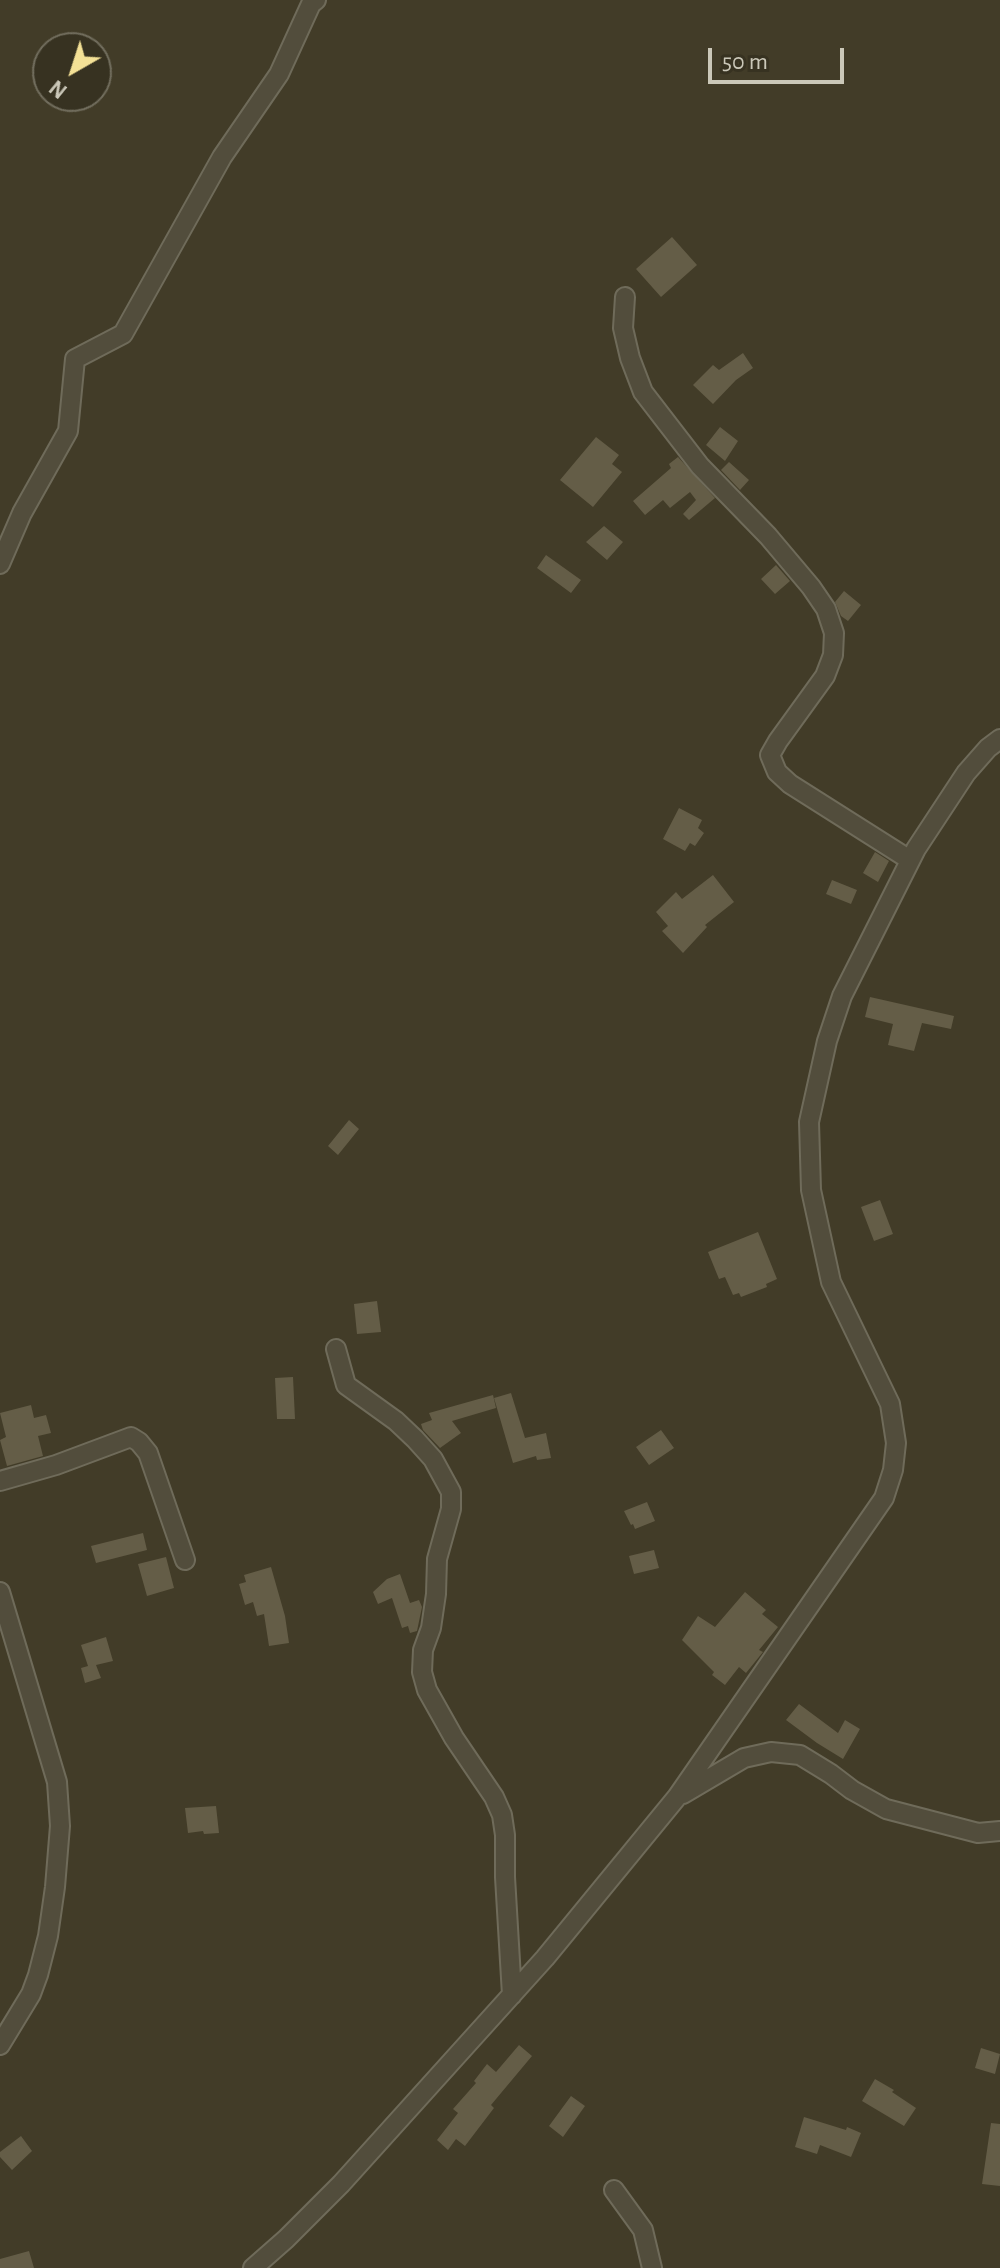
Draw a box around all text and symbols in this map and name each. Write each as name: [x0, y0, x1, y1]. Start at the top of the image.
north arrow: [32, 32, 112, 112]
scale bar: [712, 32, 848, 82]
text: 50 m: [722, 50, 768, 74]
text: N: [45, 76, 71, 102]

